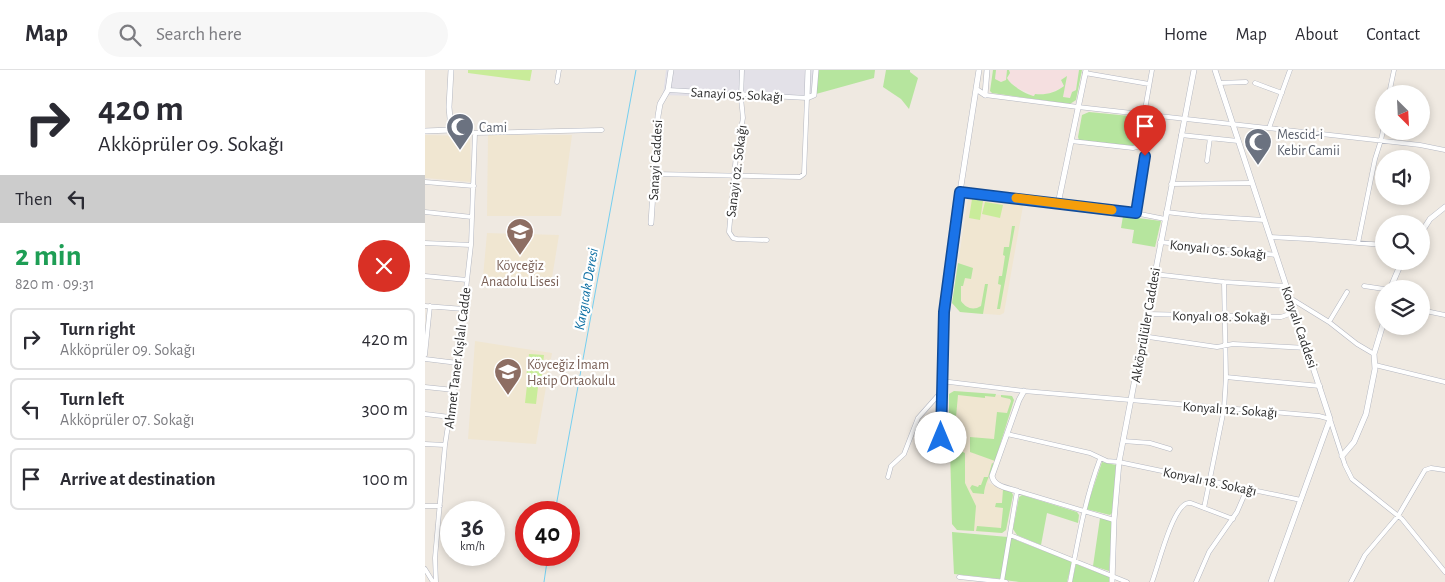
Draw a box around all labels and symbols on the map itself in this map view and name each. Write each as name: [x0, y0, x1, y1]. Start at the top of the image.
north arrow: [1375, 85, 1430, 140]
street label: Sanayi 05. Sokağı: [690, 86, 784, 104]
pin: [1124, 105, 1166, 156]
mosque icon: Cami: [445, 112, 475, 151]
street label: Sanayi Caddesi: [647, 119, 665, 201]
place label: Cami: [479, 121, 507, 135]
street label: Sanayi 02. Sokağı: [724, 124, 750, 218]
mosque icon: Mescid-i Kebir Camii: [1243, 127, 1273, 166]
place label: Mescid-i Kebir Camii: [1277, 128, 1340, 158]
school or university icon: Köyceğiz Anadolu Lisesi: [505, 217, 535, 256]
street label: Konyalı 05. Sokağı: [1169, 238, 1267, 262]
water label: Kargıcak Deresi: [572, 247, 601, 331]
place label: Köyceğiz Anadolu Lisesi: [481, 259, 559, 289]
street label: Akköprülüler Caddesi: [1129, 266, 1163, 384]
street label: Konyalı Caddesi: [1278, 285, 1320, 370]
street label: Ahmet Taner Kışlalı Cadde: [442, 287, 474, 430]
street label: Konyalı 08. Sokağı: [1172, 309, 1270, 325]
place label: Köyceğiz İmam Hatip Ortaokulu: [527, 355, 615, 388]
school or university icon: Köyceğiz İmam Hatip Ortaokulu: [493, 357, 523, 396]
street label: Konyalı 12. Sokağı: [1182, 400, 1278, 420]
position arrow: [914, 411, 966, 463]
street label: Konyalı 18. Sokağı: [1162, 465, 1258, 499]
speed limit sign: 40: [515, 501, 580, 566]

